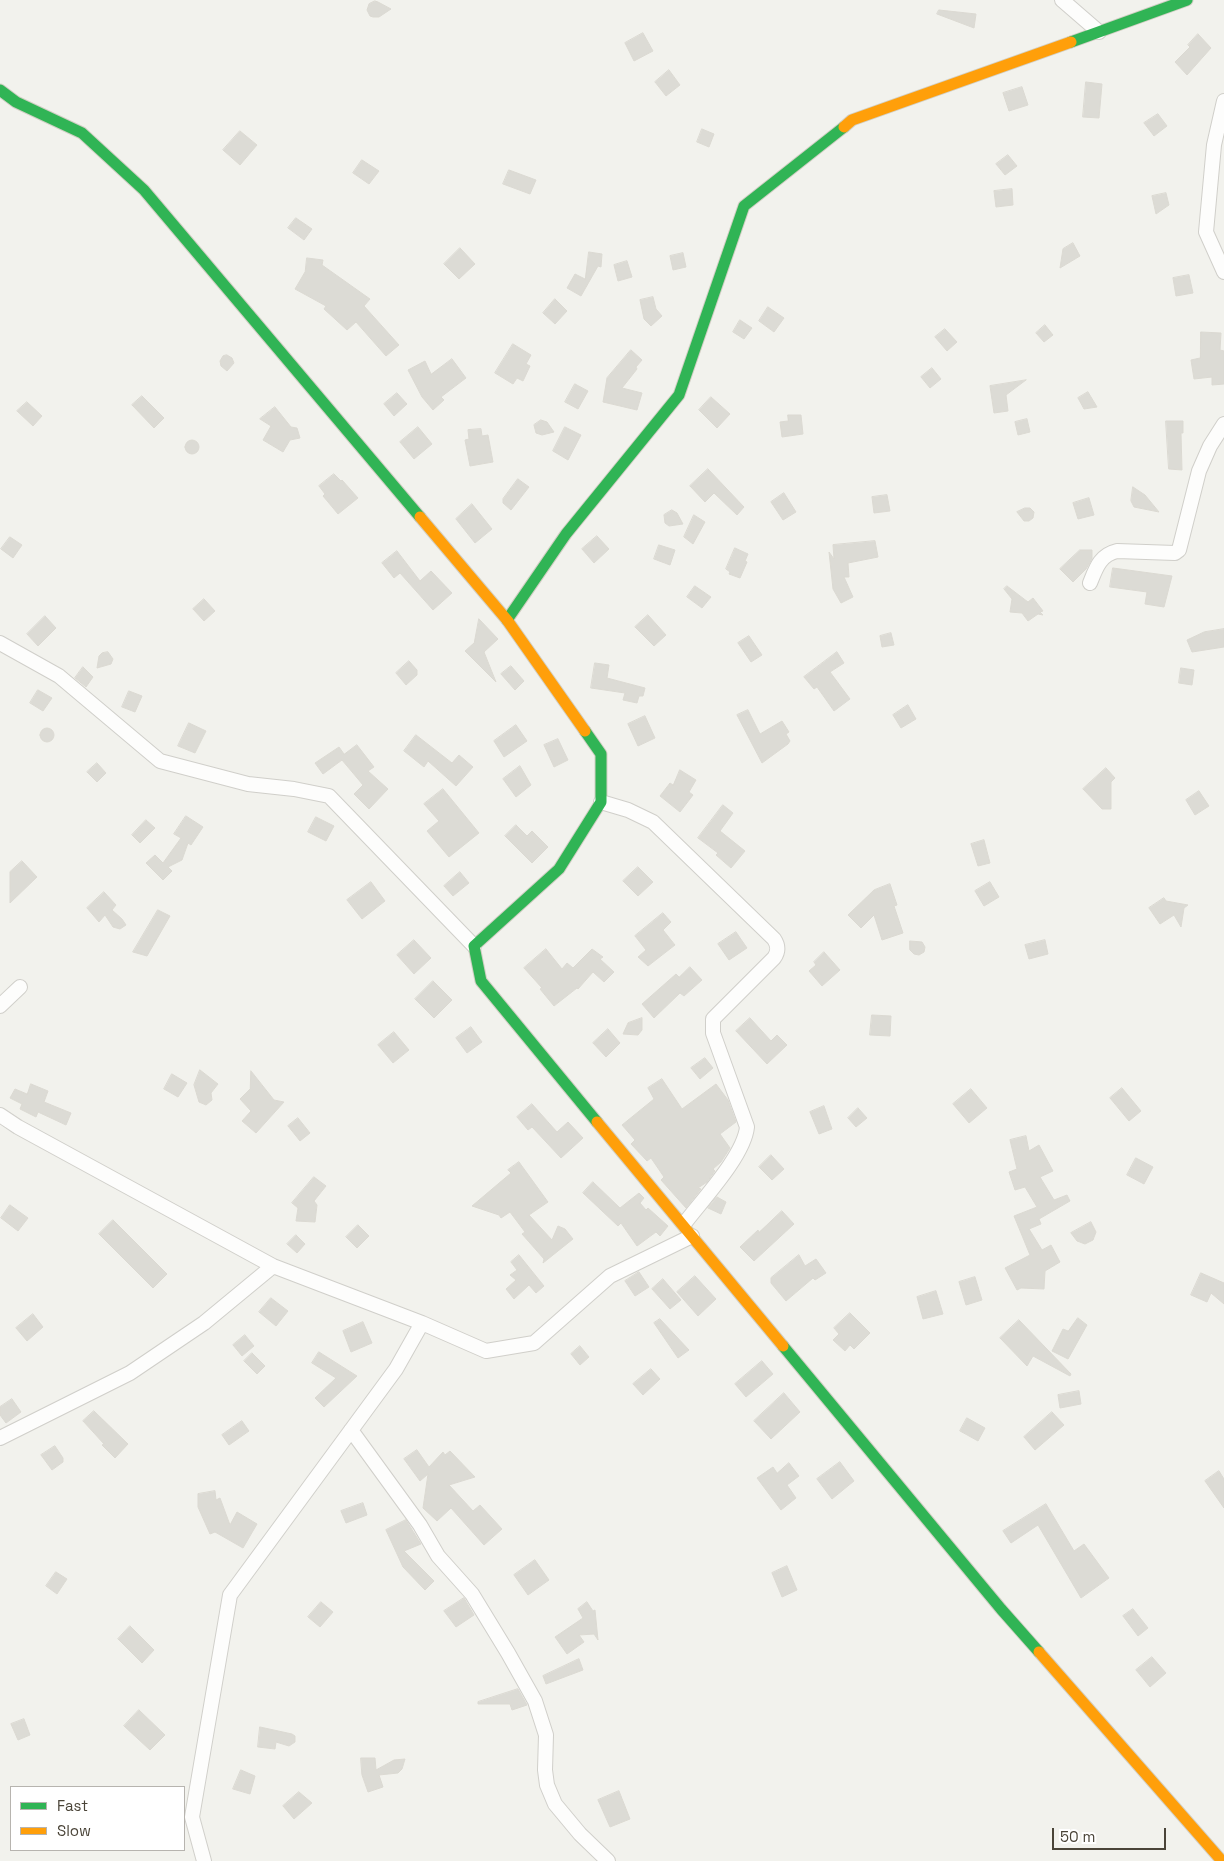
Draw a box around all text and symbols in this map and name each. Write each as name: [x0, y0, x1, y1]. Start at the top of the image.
legend: [10, 1786, 185, 1851]
text: Fast: [57, 1796, 88, 1815]
scale bar: [1054, 1818, 1168, 1850]
text: Slow: [57, 1821, 91, 1840]
text: 50 m: [1060, 1827, 1095, 1846]

